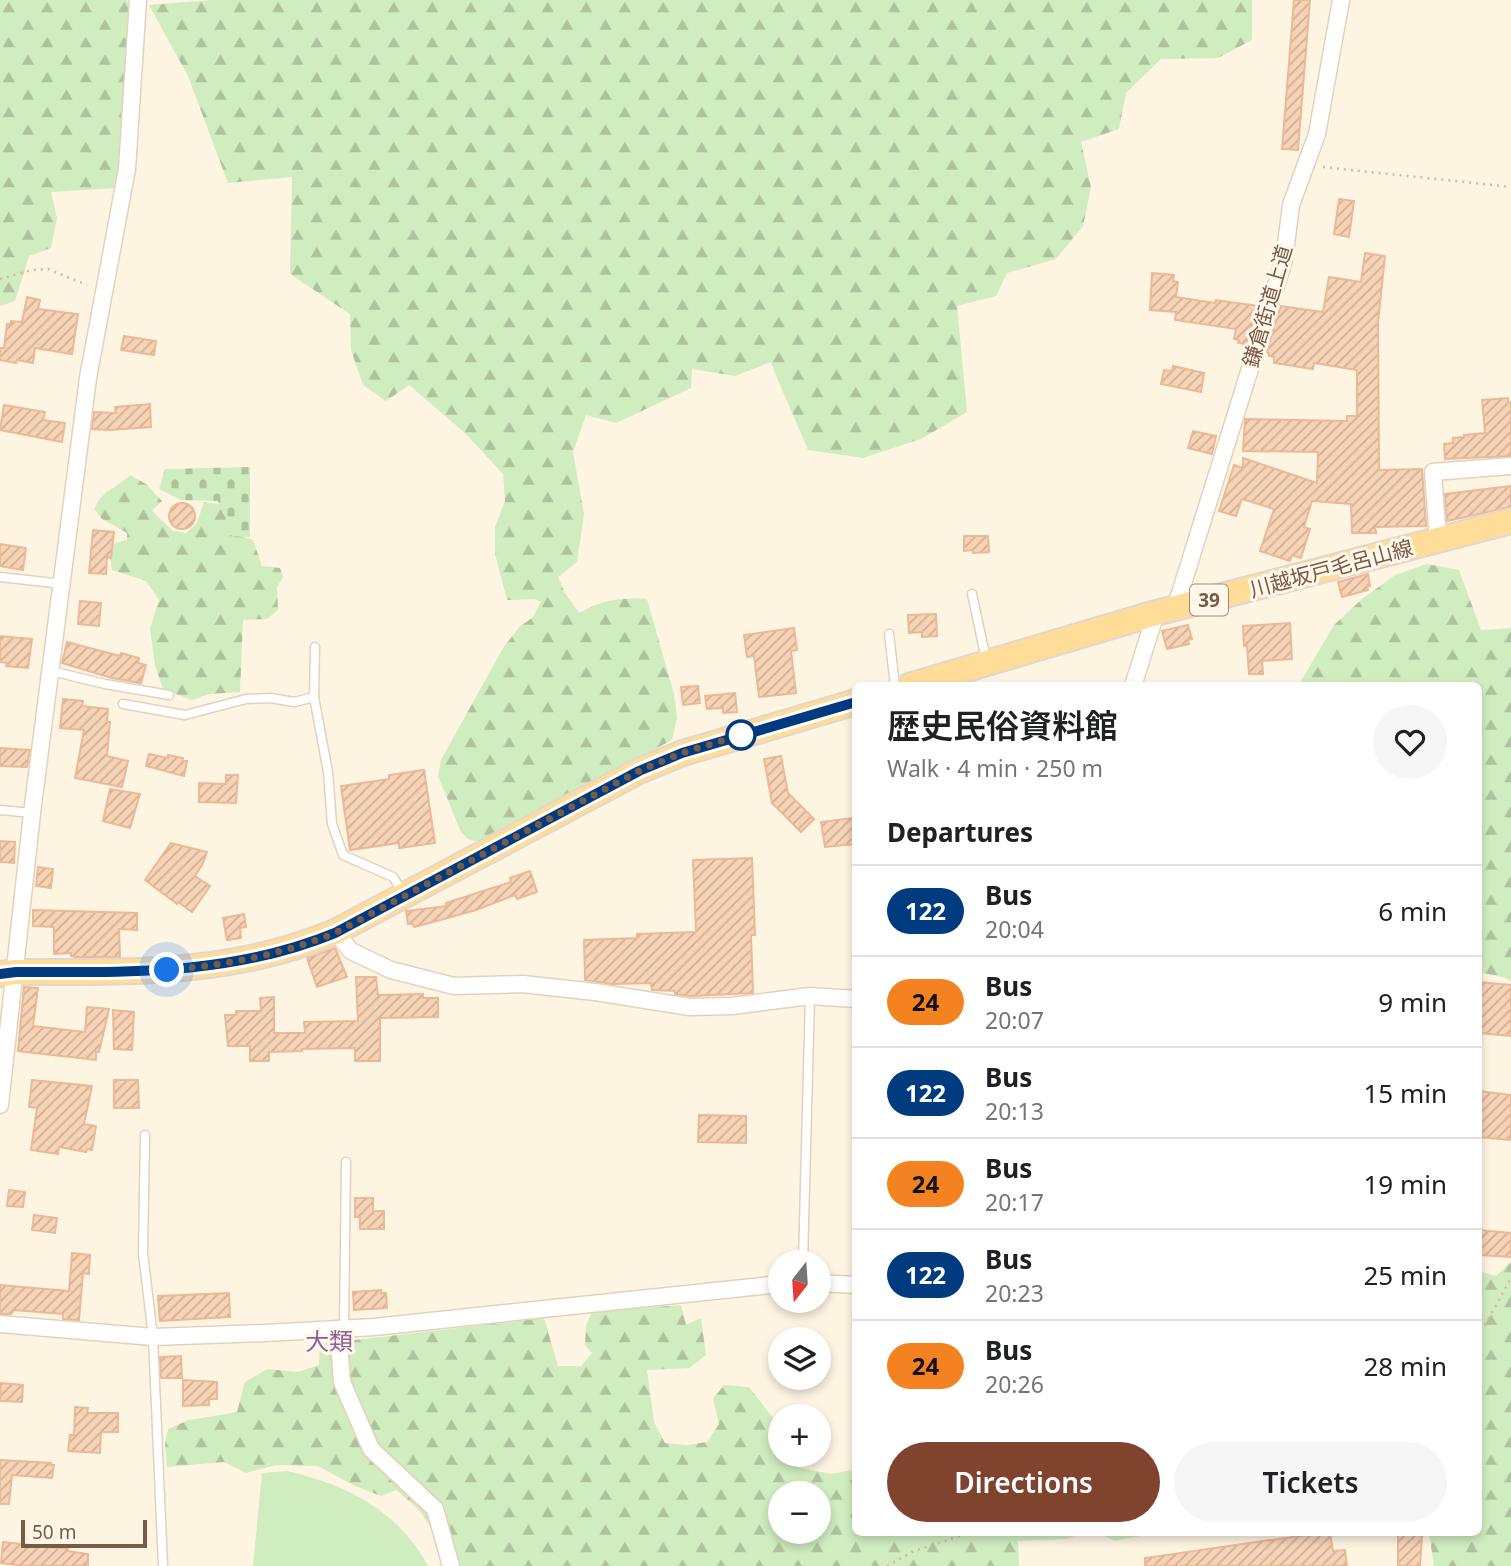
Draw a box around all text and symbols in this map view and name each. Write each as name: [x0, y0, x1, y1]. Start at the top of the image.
street label: 鎌倉街道上道: [1236, 242, 1298, 370]
street label: 川越坂戸毛呂山線: [1246, 533, 1416, 603]
road number: 39: [1190, 584, 1228, 615]
text: 歴史民俗資料館: [887, 703, 1118, 748]
button: heart: [1373, 705, 1447, 779]
unlabelled marker: [726, 720, 756, 750]
text: Walk · 4 min · 250 m: [887, 752, 1103, 784]
text: Departures: [887, 814, 1033, 850]
text: Bus: [985, 877, 1032, 913]
text: 6 min: [1378, 893, 1447, 929]
text: 122: [905, 894, 946, 927]
text: 20:04: [985, 913, 1044, 945]
your location: [149, 952, 184, 987]
text: Bus: [985, 968, 1032, 1004]
text: 9 min: [1378, 984, 1447, 1020]
text: 24: [912, 985, 939, 1018]
text: 20:07: [985, 1004, 1044, 1036]
text: Bus: [985, 1059, 1032, 1095]
text: 15 min: [1363, 1075, 1447, 1111]
text: 122: [905, 1076, 946, 1109]
text: 20:13: [985, 1095, 1044, 1127]
text: Bus: [985, 1150, 1032, 1186]
text: 19 min: [1363, 1166, 1447, 1202]
text: 24: [912, 1167, 939, 1200]
text: 20:17: [985, 1186, 1044, 1218]
text: Bus: [985, 1241, 1032, 1277]
north arrow: [768, 1250, 831, 1312]
map controls: [768, 1250, 831, 1544]
text: 25 min: [1363, 1257, 1447, 1293]
text: 122: [905, 1258, 946, 1291]
text: 20:23: [985, 1277, 1044, 1309]
district label: 大類: [305, 1324, 353, 1357]
button: layers: [768, 1327, 831, 1390]
text: Bus: [985, 1332, 1032, 1368]
text: 28 min: [1363, 1348, 1447, 1384]
text: 24: [912, 1349, 939, 1382]
text: 20:26: [985, 1368, 1044, 1400]
button: +: [768, 1404, 831, 1467]
button: Directions: [887, 1442, 1160, 1522]
button: Tickets: [1174, 1442, 1447, 1522]
button: −: [768, 1481, 831, 1544]
scale bar: [21, 1517, 147, 1549]
text: 50 m: [32, 1519, 76, 1545]

